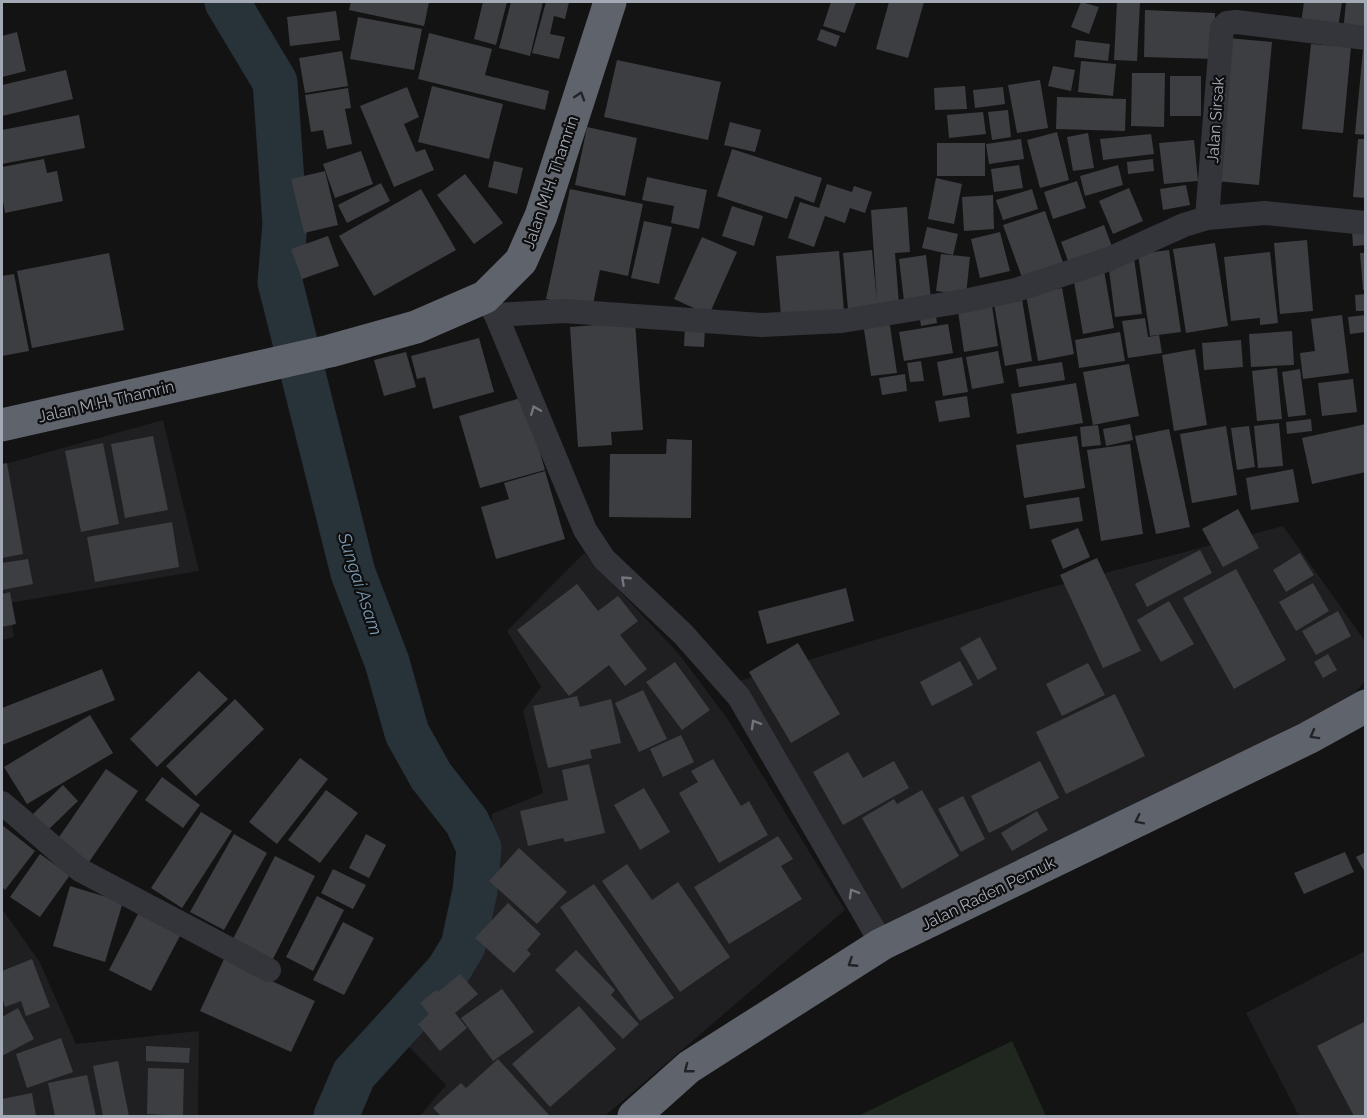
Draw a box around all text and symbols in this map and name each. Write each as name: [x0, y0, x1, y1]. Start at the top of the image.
street label: Jalan Sirsak: [1203, 76, 1228, 164]
one-way arrow: [572, 91, 585, 102]
street label: Jalan M.H. Thamrin: [519, 113, 582, 251]
street label: Jalan M.H. Thamrin: [36, 377, 176, 426]
one-way arrow: [530, 405, 542, 416]
water label: Sungai Asam: [334, 529, 387, 638]
one-way arrow: [622, 576, 632, 587]
one-way arrow: [751, 720, 763, 730]
one-way arrow: [1310, 728, 1321, 739]
one-way arrow: [1134, 812, 1145, 824]
street label: Jalan Raden Pemuk: [918, 853, 1059, 934]
one-way arrow: [849, 889, 860, 899]
one-way arrow: [848, 956, 859, 967]
one-way arrow: [684, 1061, 695, 1072]

